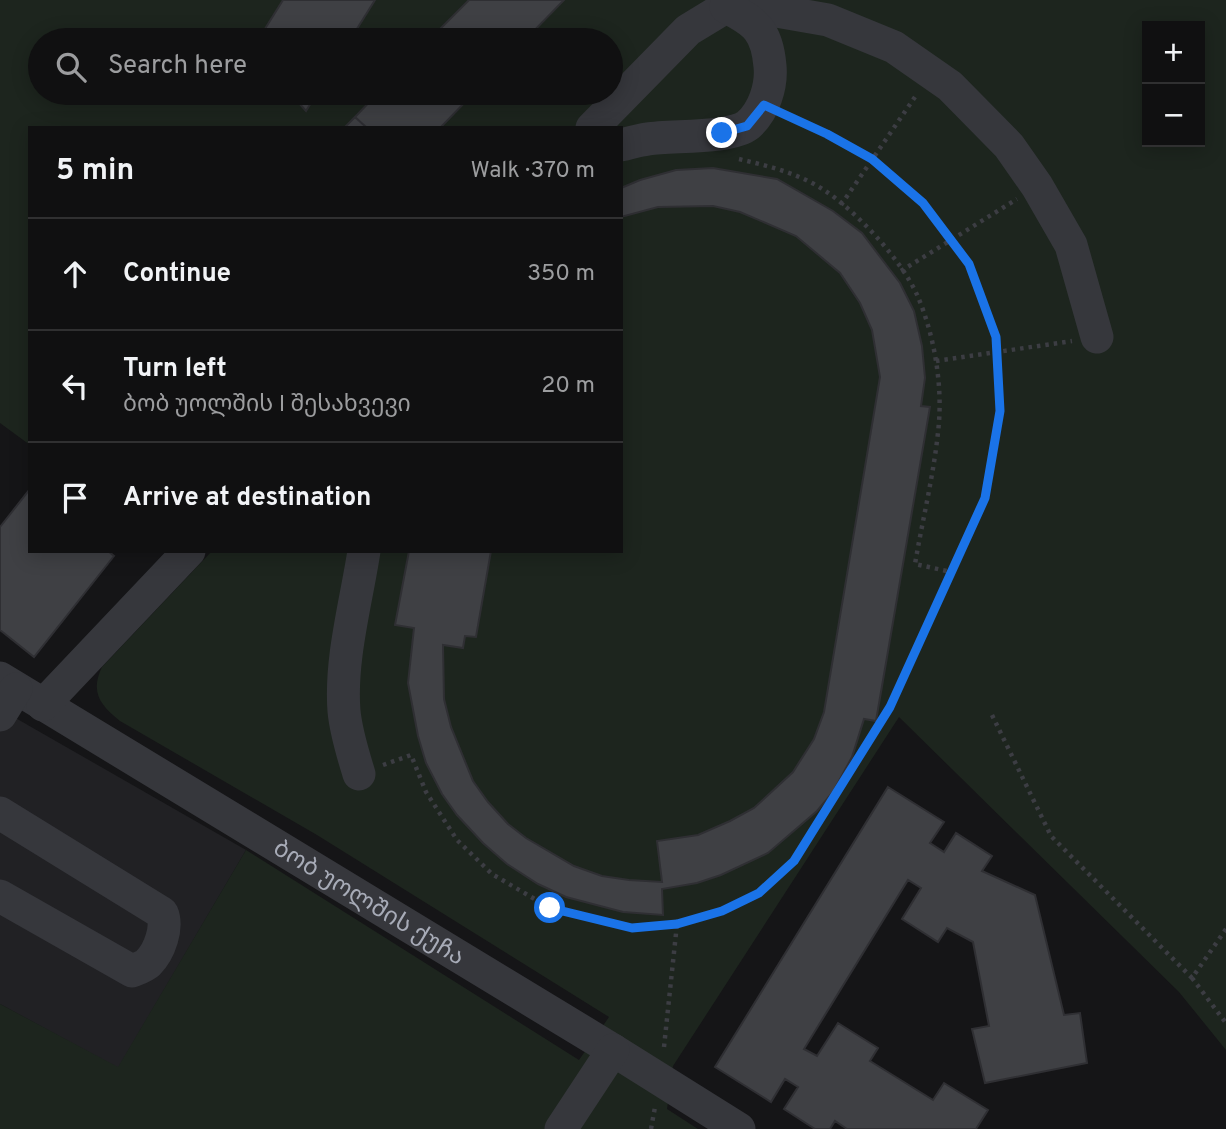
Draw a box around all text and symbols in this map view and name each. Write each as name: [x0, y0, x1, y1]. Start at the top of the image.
map controls: [1142, 21, 1205, 147]
button: +: [1142, 21, 1205, 84]
search box: [28, 28, 623, 105]
icon: search: [52, 48, 90, 86]
text: Search here: [108, 50, 247, 83]
button: −: [1142, 84, 1205, 147]
route end: [706, 117, 737, 148]
text: 5 min: [56, 153, 134, 190]
text: Walk · 370 m: [471, 157, 595, 186]
icon: ahead: [56, 255, 94, 293]
text: Continue: [123, 258, 231, 291]
text: 350 m: [527, 260, 595, 289]
text: Turn left: [123, 353, 227, 386]
icon: left: [56, 367, 94, 405]
text: 20 m: [541, 372, 595, 401]
text: ბობ უოლშის I შესახვევი: [123, 391, 411, 420]
icon: arrive: [56, 479, 94, 517]
text: Arrive at destination: [123, 482, 371, 515]
street label: ბობ უოლშის ქუჩა: [267, 834, 469, 973]
route start: [534, 892, 565, 923]

